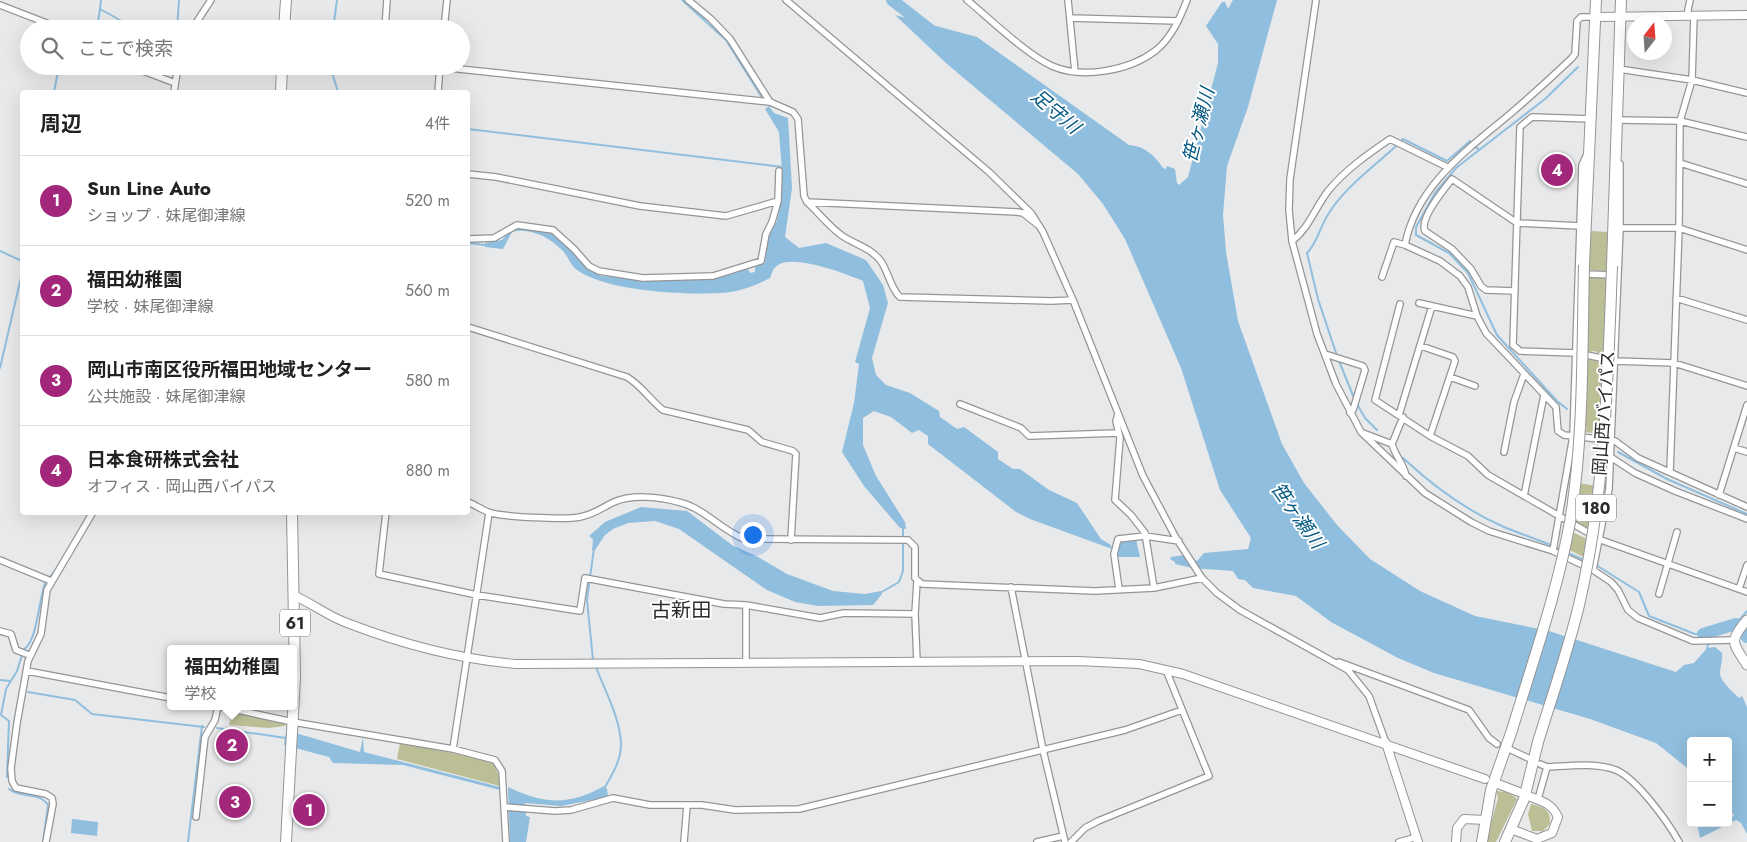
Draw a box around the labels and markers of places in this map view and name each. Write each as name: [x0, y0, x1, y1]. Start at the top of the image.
pin: 4: [1541, 151, 1573, 189]
pin: 2: [216, 726, 248, 764]
pin: 3: [219, 783, 251, 821]
pin: 1: [293, 791, 325, 829]

